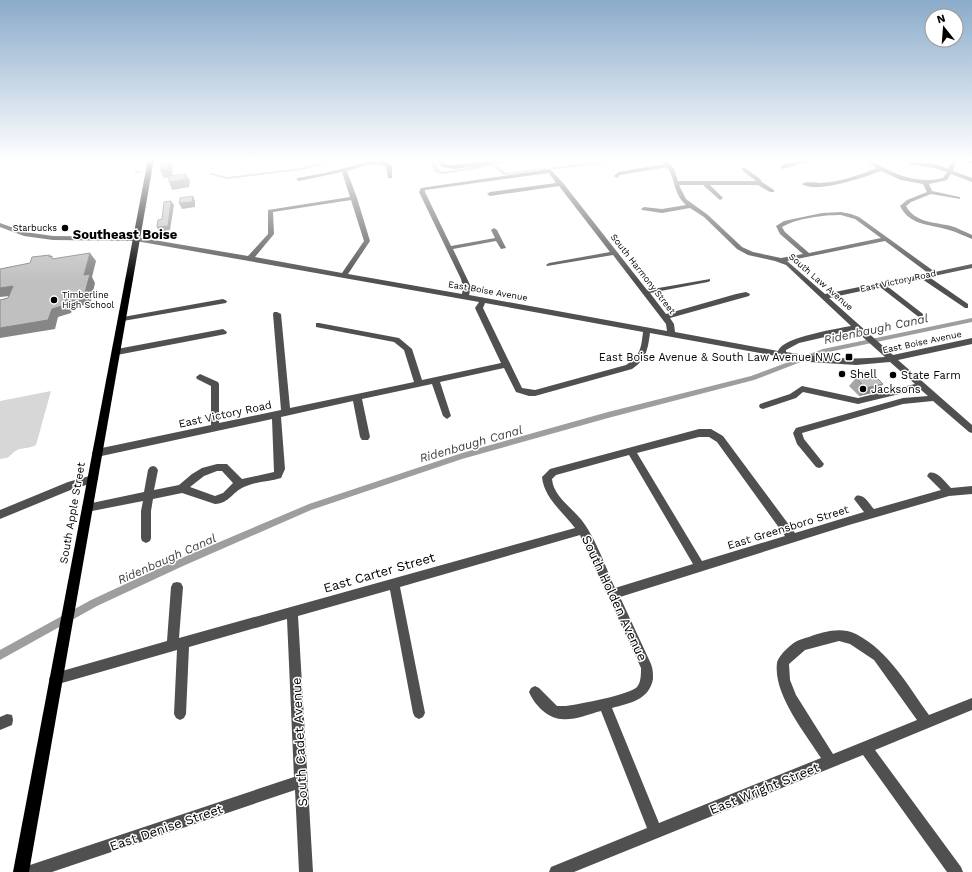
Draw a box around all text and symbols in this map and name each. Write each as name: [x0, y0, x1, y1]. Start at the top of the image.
north arrow: [924, 8, 964, 48]
text: N: [935, 12, 947, 26]
place label: Starbucks: [13, 223, 57, 233]
marker: Starbucks: [60, 223, 70, 233]
district label: Southeast Boise: [73, 227, 178, 242]
street label: South Harmony Street: [609, 232, 677, 316]
street label: South Law Avenue: [787, 252, 855, 312]
street label: East Victory Road: [859, 268, 937, 294]
street label: East Boise Avenue: [447, 279, 529, 303]
place label: Timberline High School: [62, 290, 115, 310]
marker: Timberline High School: [49, 295, 59, 305]
water label: Ridenbaugh Canal: [823, 311, 930, 347]
street label: East Boise Avenue: [882, 329, 962, 355]
place label: East Boise Avenue & South Law Avenue NWC: [599, 351, 841, 364]
marker: East Boise Avenue & South Law Avenue NWC: [844, 352, 854, 362]
place label: Shell: [850, 368, 878, 381]
marker: Shell: [837, 369, 847, 379]
place label: State Farm: [901, 369, 961, 382]
marker: State Farm: [888, 370, 898, 380]
place label: Jacksons: [871, 383, 921, 396]
marker: Jacksons: [858, 384, 868, 394]
street label: East Victory Road: [177, 398, 273, 431]
water label: Ridenbaugh Canal: [418, 423, 524, 465]
street label: South Apple Street: [57, 461, 88, 565]
street label: East Greensboro Street: [726, 503, 851, 552]
water label: Ridenbaugh Canal: [116, 531, 219, 587]
street label: South Holden Avenue: [579, 533, 650, 663]
street label: East Carter Street: [322, 549, 437, 596]
street label: South Cadet Avenue: [289, 677, 310, 807]
street label: East Wright Street: [707, 759, 822, 817]
street label: East Denise Street: [108, 801, 225, 854]

